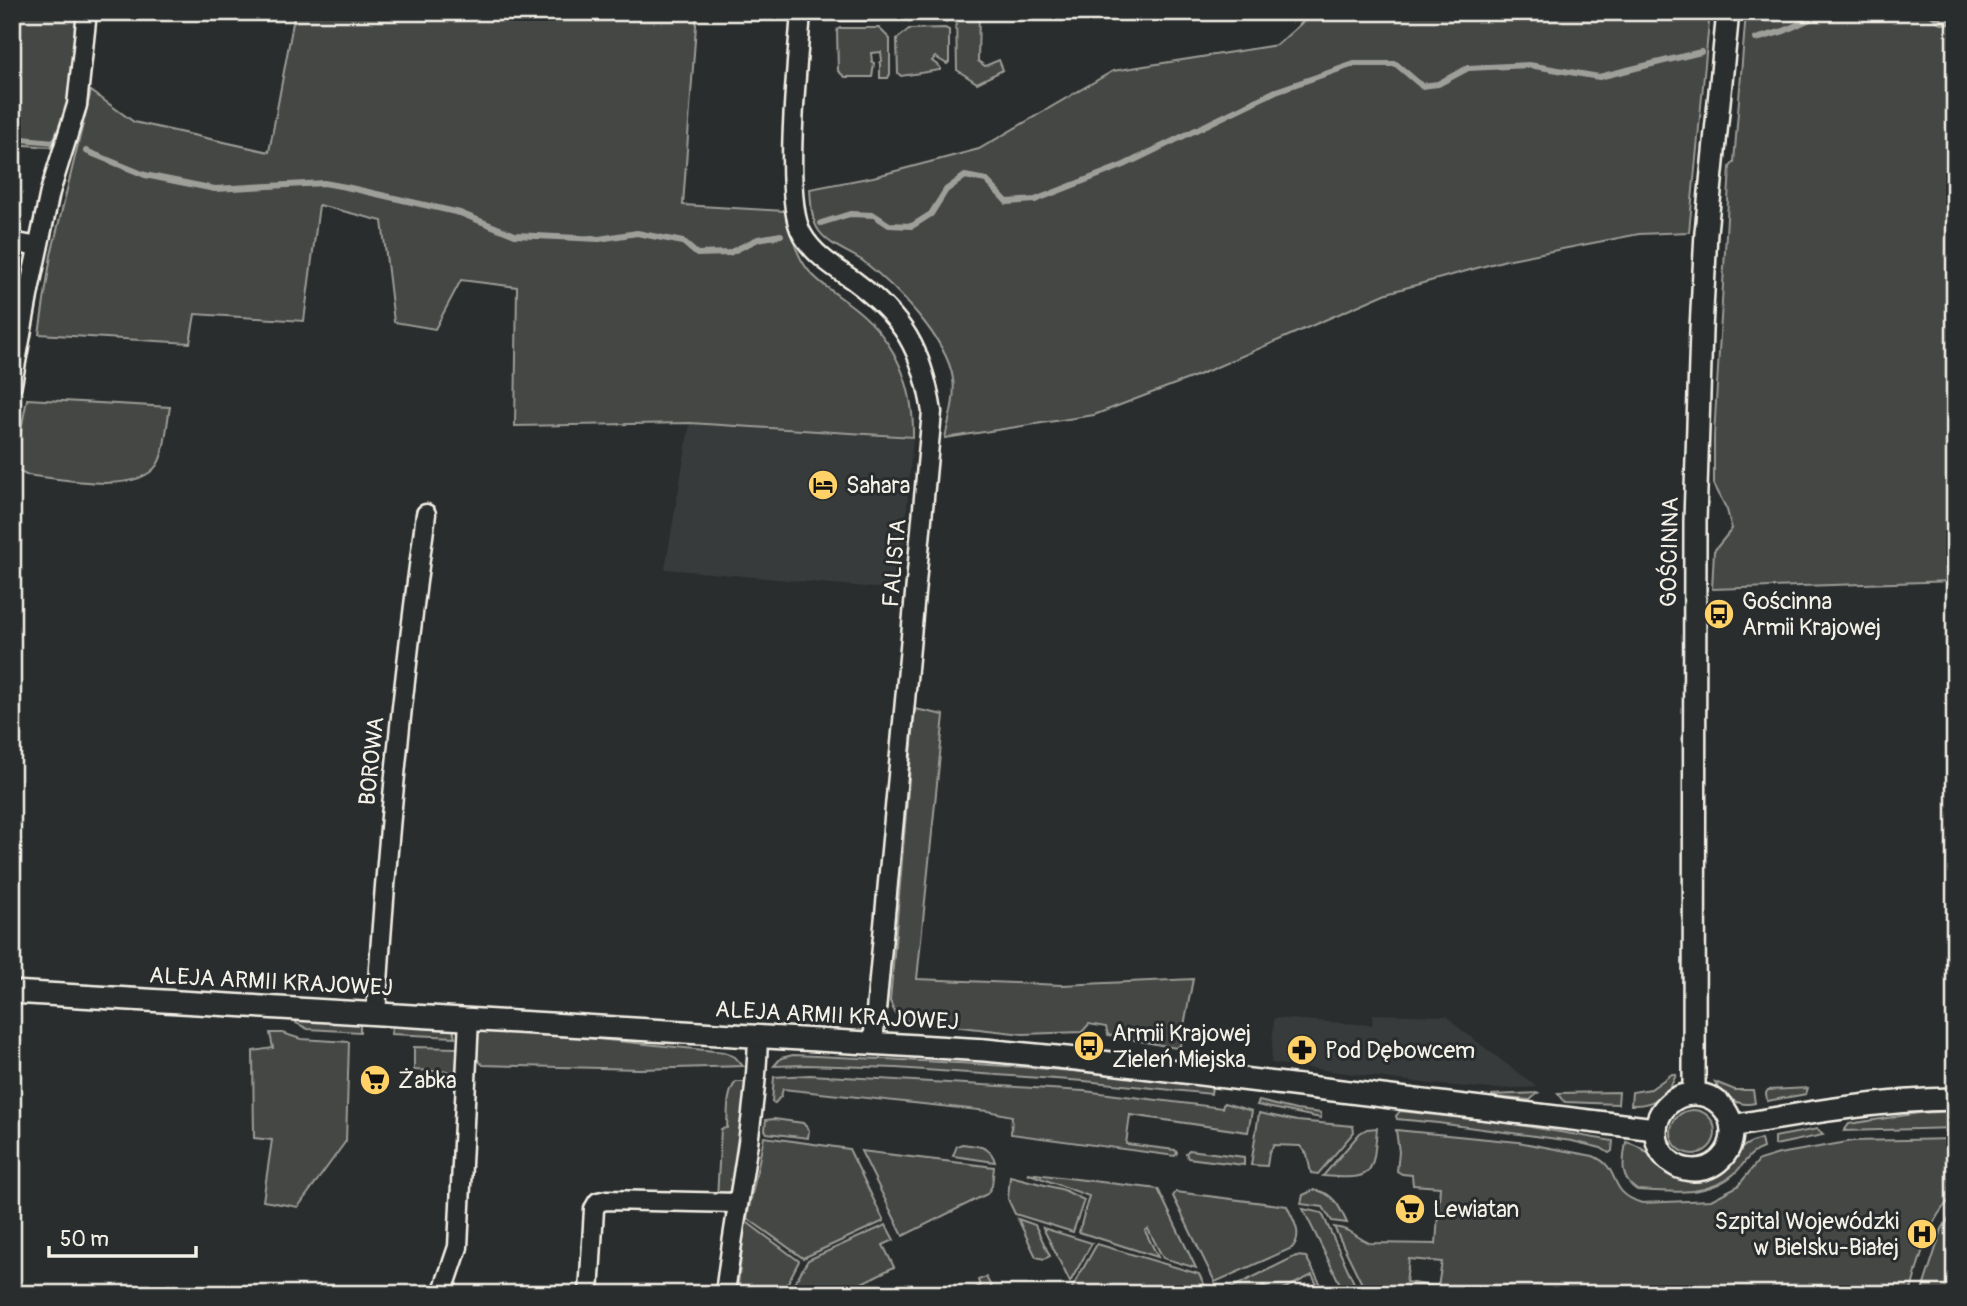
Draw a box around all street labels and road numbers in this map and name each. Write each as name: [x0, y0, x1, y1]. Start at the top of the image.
street label: GOŚCINNA: [1654, 497, 1685, 607]
street label: FALISTA: [876, 518, 913, 608]
street label: BOROWA: [352, 715, 391, 807]
street label: ALEJA ARMII KRAJOWEJ: [148, 961, 394, 1002]
street label: ALEJA ARMII KRAJOWEJ: [714, 995, 960, 1036]

